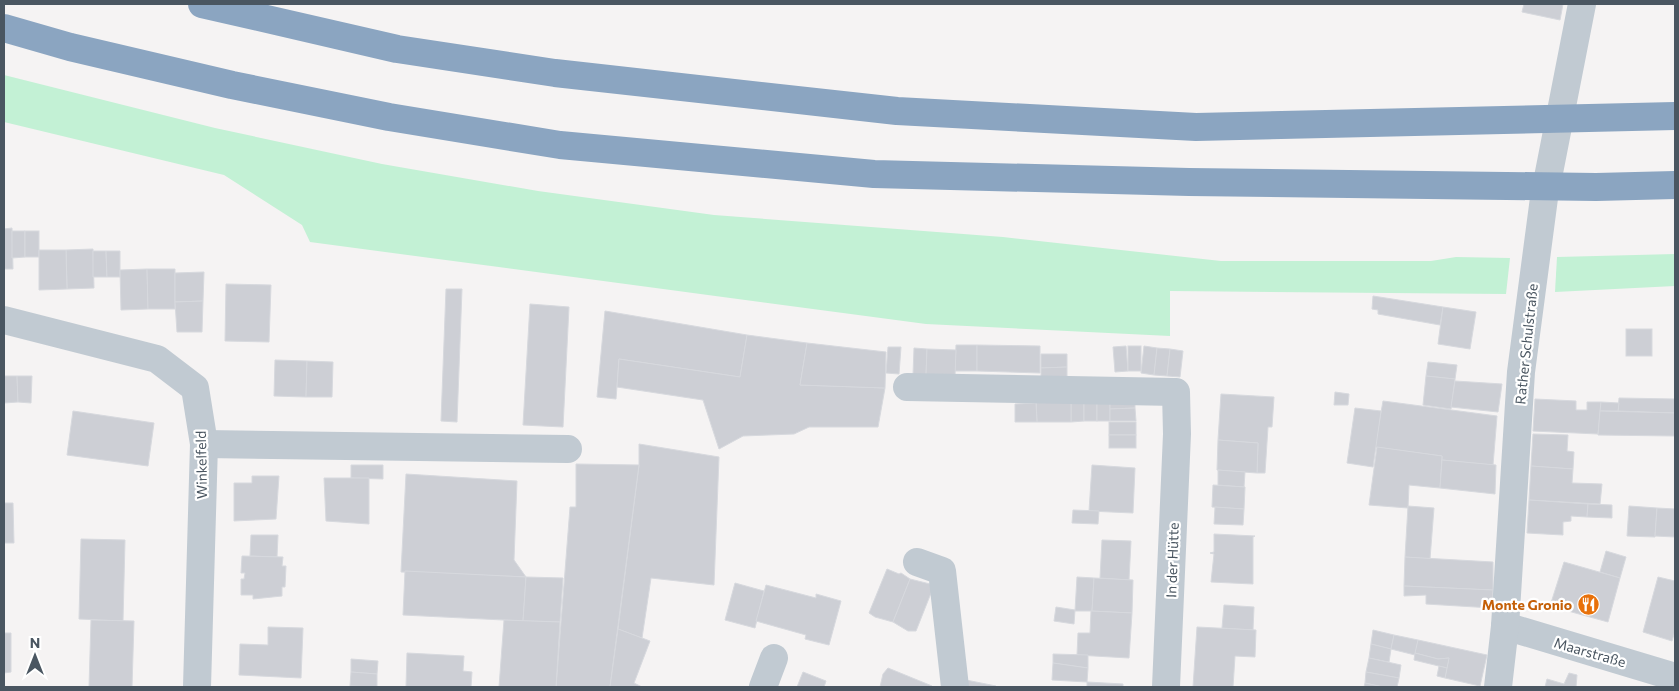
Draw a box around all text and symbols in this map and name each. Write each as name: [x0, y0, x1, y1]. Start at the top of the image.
street label: Rather Schulstraße: [1511, 283, 1541, 405]
street label: Winkelfeld: [192, 431, 210, 499]
street label: In der Hütte: [1162, 522, 1182, 598]
restaurant icon: Monte Gronio: [1576, 592, 1600, 616]
place label: Monte Gronio: [1482, 596, 1572, 613]
north arrow: [10, 631, 60, 681]
text: N: [30, 634, 40, 651]
street label: Maarstraße: [1552, 634, 1628, 670]

